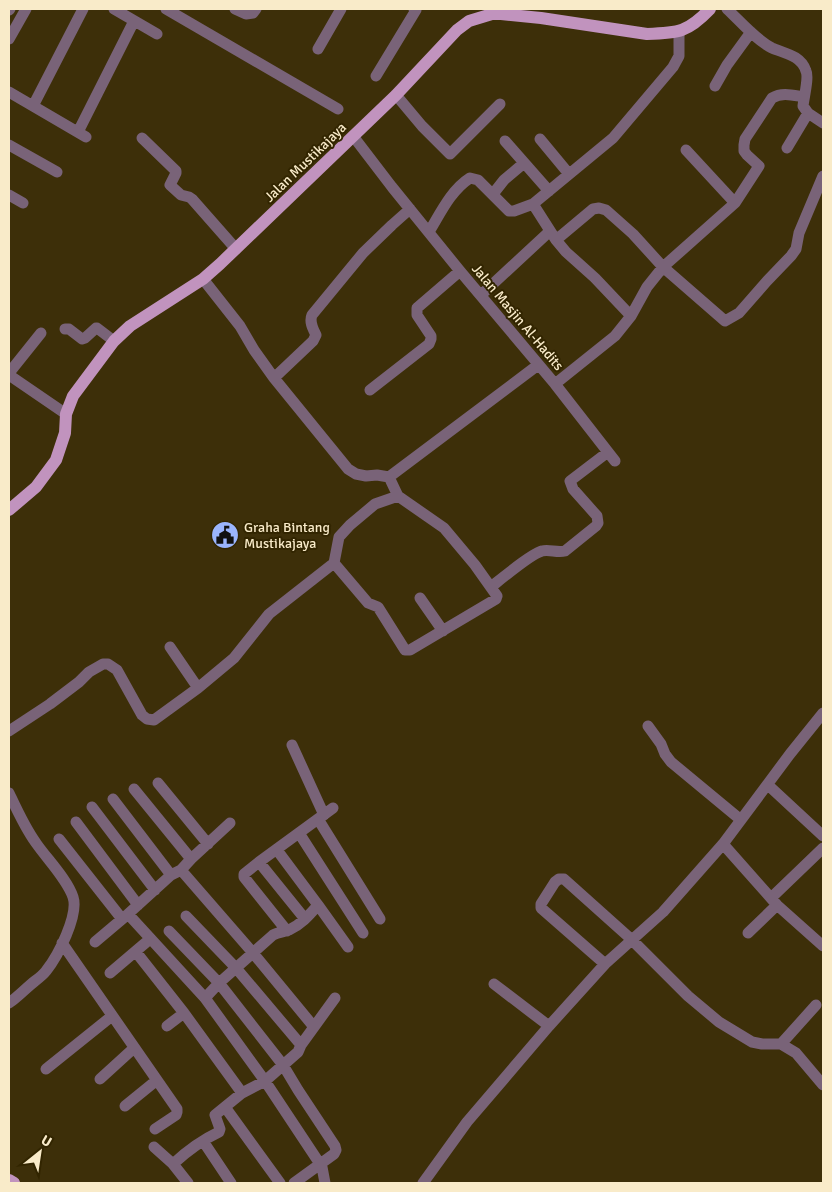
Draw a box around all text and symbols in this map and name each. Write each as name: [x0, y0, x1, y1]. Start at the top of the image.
street label: Jalan Mustikajaya: [261, 119, 350, 206]
street label: Jalan Masjin Al-Hadits: [468, 261, 567, 374]
place label: Graha Bintang Mustikajaya: [244, 519, 330, 552]
public building icon: Graha Bintang Mustikajaya: [210, 520, 240, 550]
north arrow: [15, 1127, 65, 1177]
text: U: [38, 1131, 55, 1151]

